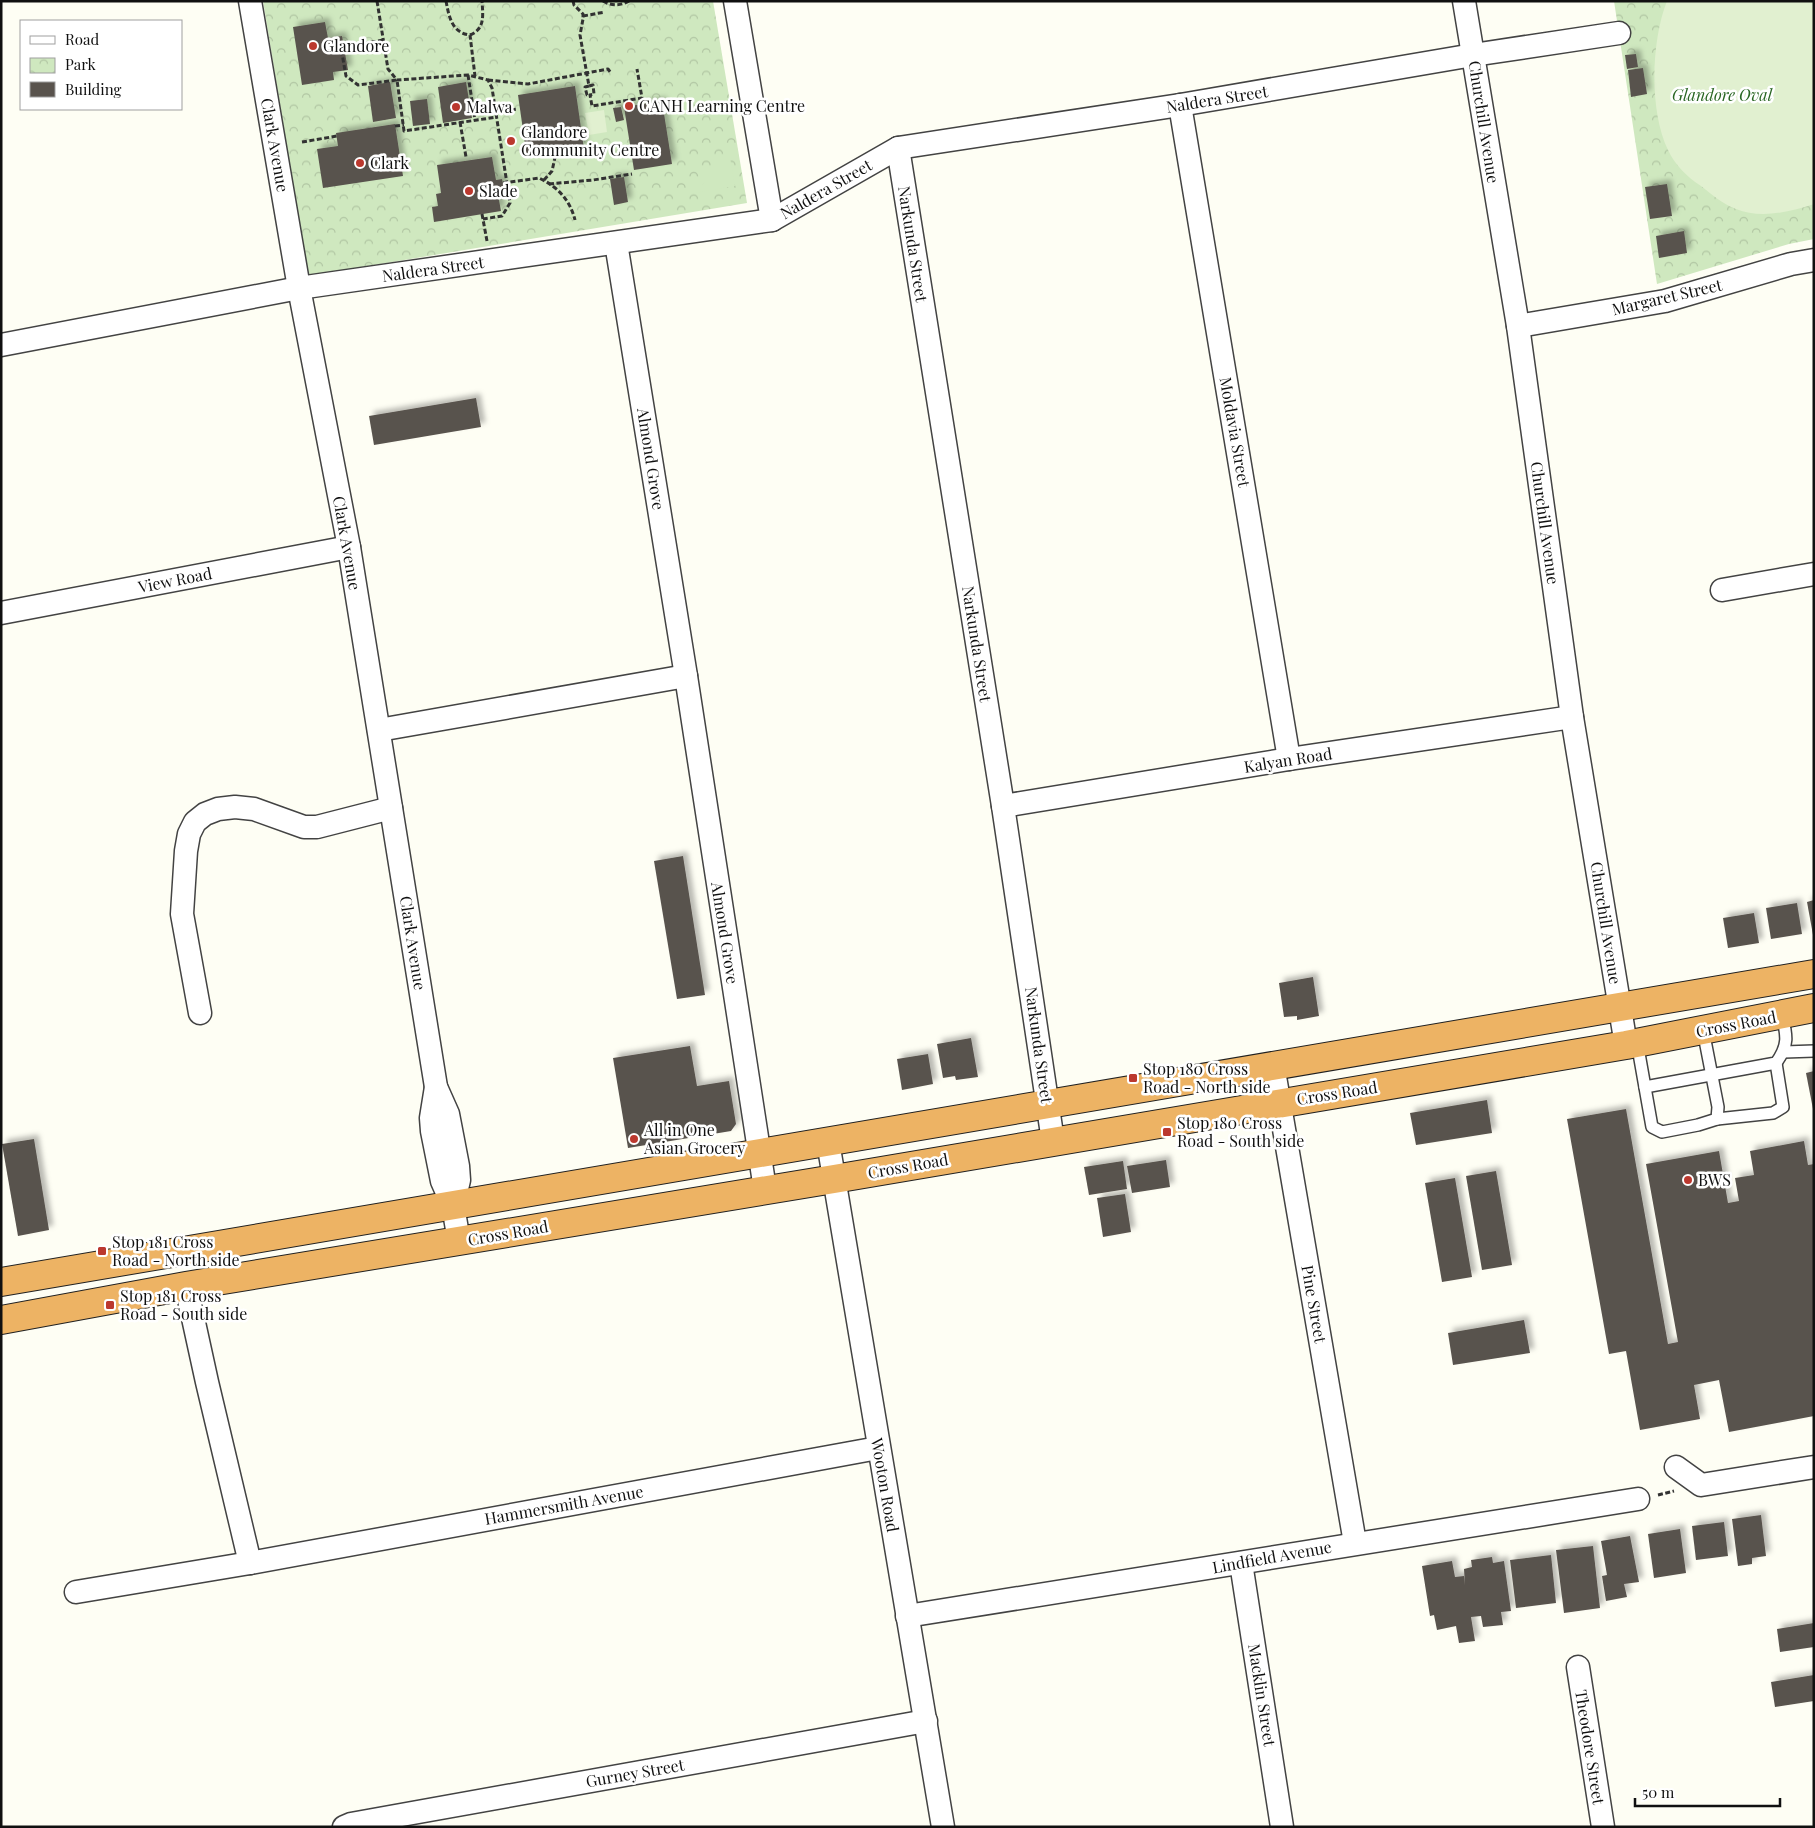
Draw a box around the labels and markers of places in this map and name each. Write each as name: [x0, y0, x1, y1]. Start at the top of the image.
place label: Glandore: [323, 35, 389, 56]
marker: Glandore: [307, 40, 319, 52]
place label: CANH Learning Centre: [639, 95, 805, 116]
place label: Malwa: [466, 96, 513, 117]
marker: CANH Learning Centre: [623, 100, 635, 112]
marker: Malwa: [450, 101, 462, 113]
place label: Glandore Community Centre: [521, 121, 659, 160]
marker: Glandore Community Centre: [505, 135, 517, 147]
place label: Clark: [370, 152, 409, 173]
marker: Clark: [354, 157, 366, 169]
place label: Slade: [479, 180, 518, 201]
marker: Slade: [463, 185, 475, 197]
place label: Stop 180 Cross Road - North side: [1143, 1058, 1271, 1097]
marker: Stop 180 Cross Road - North side: [1127, 1072, 1139, 1084]
place label: Stop 180 Cross Road - South side: [1177, 1112, 1304, 1151]
place label: All in One Asian Grocery: [643, 1119, 745, 1158]
marker: Stop 180 Cross Road - South side: [1161, 1126, 1173, 1138]
marker: All in One Asian Grocery: [628, 1133, 640, 1145]
place label: BWS: [1698, 1169, 1731, 1190]
marker: BWS: [1682, 1174, 1694, 1186]
place label: Stop 181 Cross Road - North side: [112, 1231, 240, 1270]
marker: Stop 181 Cross Road - North side: [96, 1245, 108, 1257]
place label: Stop 181 Cross Road - South side: [120, 1285, 247, 1324]
marker: Stop 181 Cross Road - South side: [104, 1299, 116, 1311]

